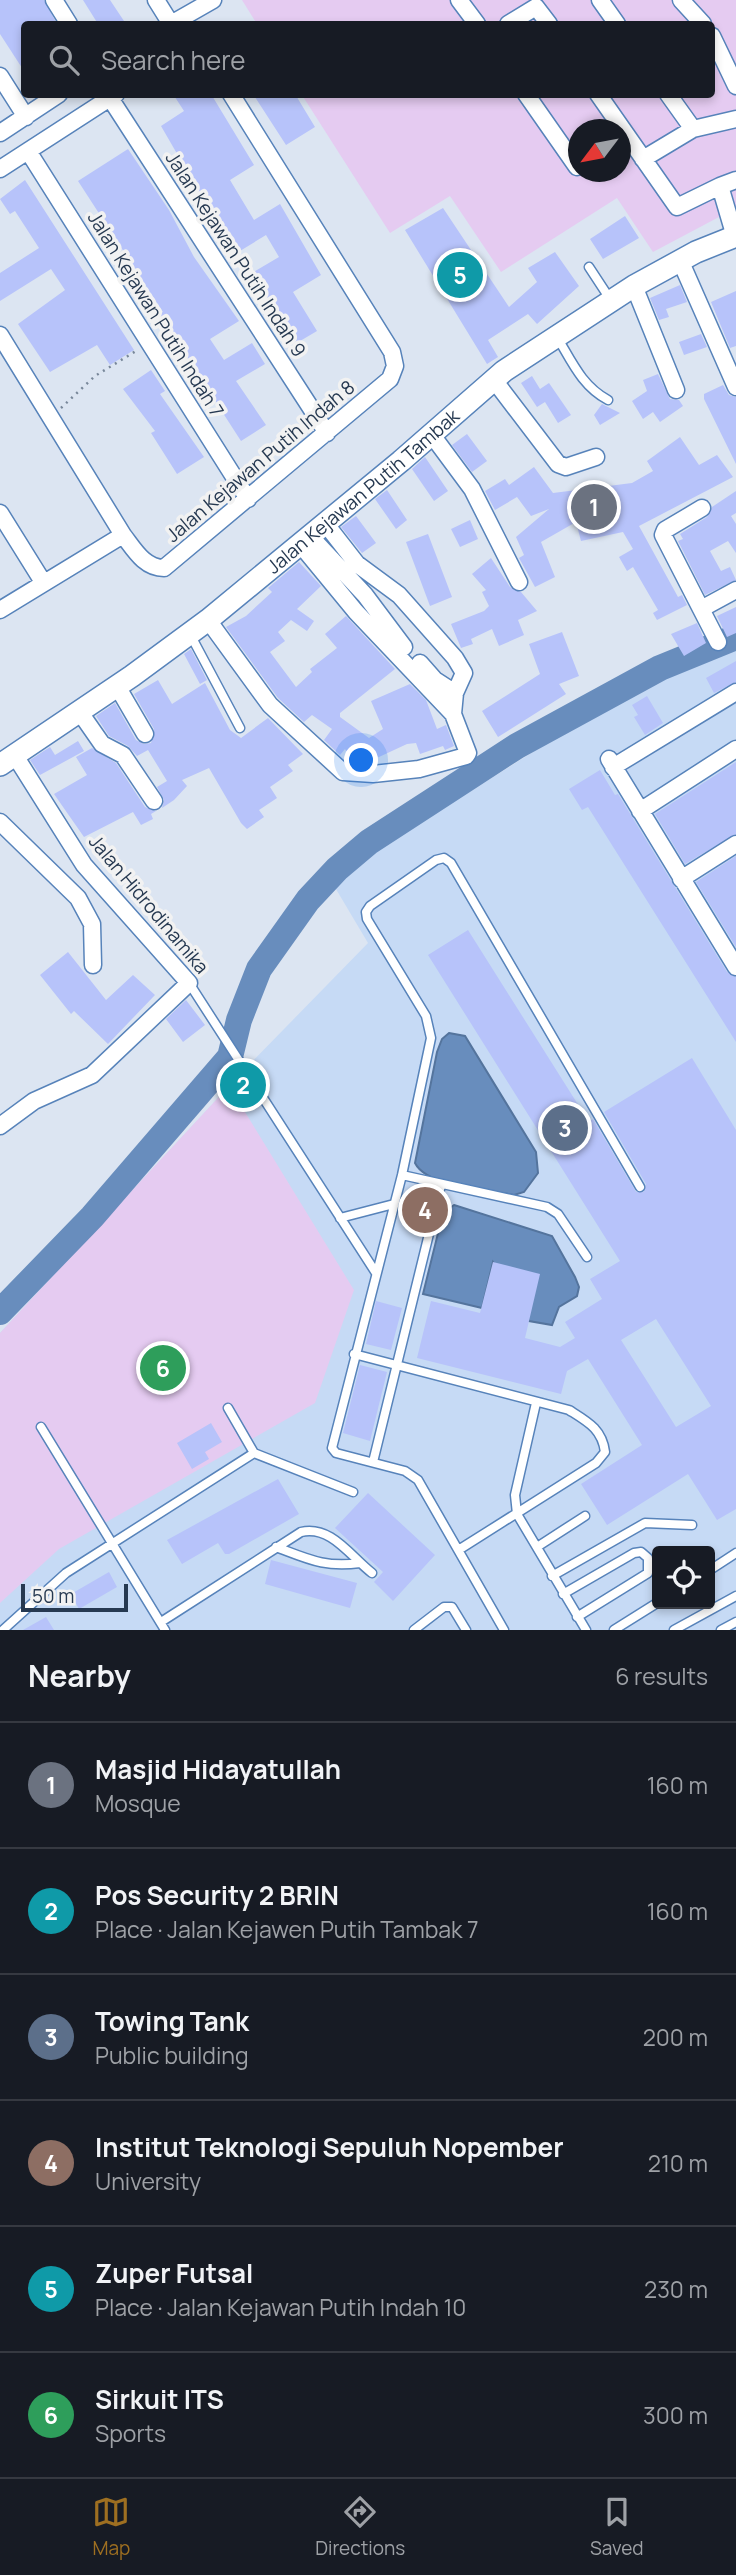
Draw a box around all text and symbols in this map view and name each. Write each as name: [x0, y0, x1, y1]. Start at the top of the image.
search box: [21, 21, 715, 98]
icon: search: [45, 41, 83, 79]
text: Search here: [101, 42, 246, 78]
north arrow: [568, 119, 631, 182]
street label: Jalan Kejawan Putih Indah 9: [160, 146, 312, 362]
street label: Jalan Kejawan Putih Indah 7: [82, 206, 230, 422]
pin: 5: [437, 249, 483, 301]
street label: Jalan Kejawan Putih Indah 8: [160, 374, 360, 548]
street label: Jalan Kejawan Putih Tambak: [261, 403, 465, 579]
pin: 1: [571, 481, 617, 533]
your location: [344, 743, 378, 777]
street label: Jalan Hidrodinamika: [83, 829, 215, 979]
pin: 2: [220, 1059, 266, 1111]
pin: 3: [542, 1102, 588, 1154]
pin: 4: [402, 1184, 448, 1236]
pin: 6: [140, 1342, 186, 1394]
map controls: [652, 1546, 715, 1609]
button: locate: [652, 1546, 715, 1609]
scale bar: [21, 1581, 128, 1613]
text: 50 m: [32, 1583, 74, 1609]
text: Nearby: [28, 1655, 131, 1696]
text: 6 results: [615, 1660, 708, 1692]
text: Masjid Hidayatullah: [95, 1751, 341, 1787]
text: 1: [46, 1769, 56, 1801]
text: 160 m: [647, 1769, 708, 1801]
text: Mosque: [95, 1787, 181, 1819]
text: Pos Security 2 BRIN: [95, 1877, 339, 1913]
text: 2: [44, 1895, 58, 1927]
text: 160 m: [647, 1895, 708, 1927]
text: Place · Jalan Kejawen Putih Tambak 7: [95, 1913, 479, 1945]
text: Towing Tank: [95, 2003, 249, 2039]
text: 3: [44, 2021, 58, 2053]
text: 200 m: [643, 2021, 708, 2053]
text: Public building: [95, 2039, 249, 2071]
text: Institut Teknologi Sepuluh Nopember: [95, 2129, 564, 2165]
text: 4: [44, 2147, 58, 2179]
text: 210 m: [648, 2147, 708, 2179]
text: University: [95, 2165, 201, 2197]
text: Zuper Futsal: [95, 2255, 253, 2291]
text: 5: [44, 2273, 58, 2305]
text: 230 m: [644, 2273, 708, 2305]
text: Place · Jalan Kejawan Putih Indah 10: [95, 2291, 466, 2323]
text: Sirkuit ITS: [95, 2381, 224, 2417]
text: 6: [44, 2399, 58, 2431]
text: 300 m: [643, 2399, 708, 2431]
text: Sports: [95, 2417, 166, 2449]
tab: Map: [92, 2493, 130, 2561]
tab: Directions: [315, 2493, 405, 2561]
tab: Saved: [590, 2493, 644, 2561]

